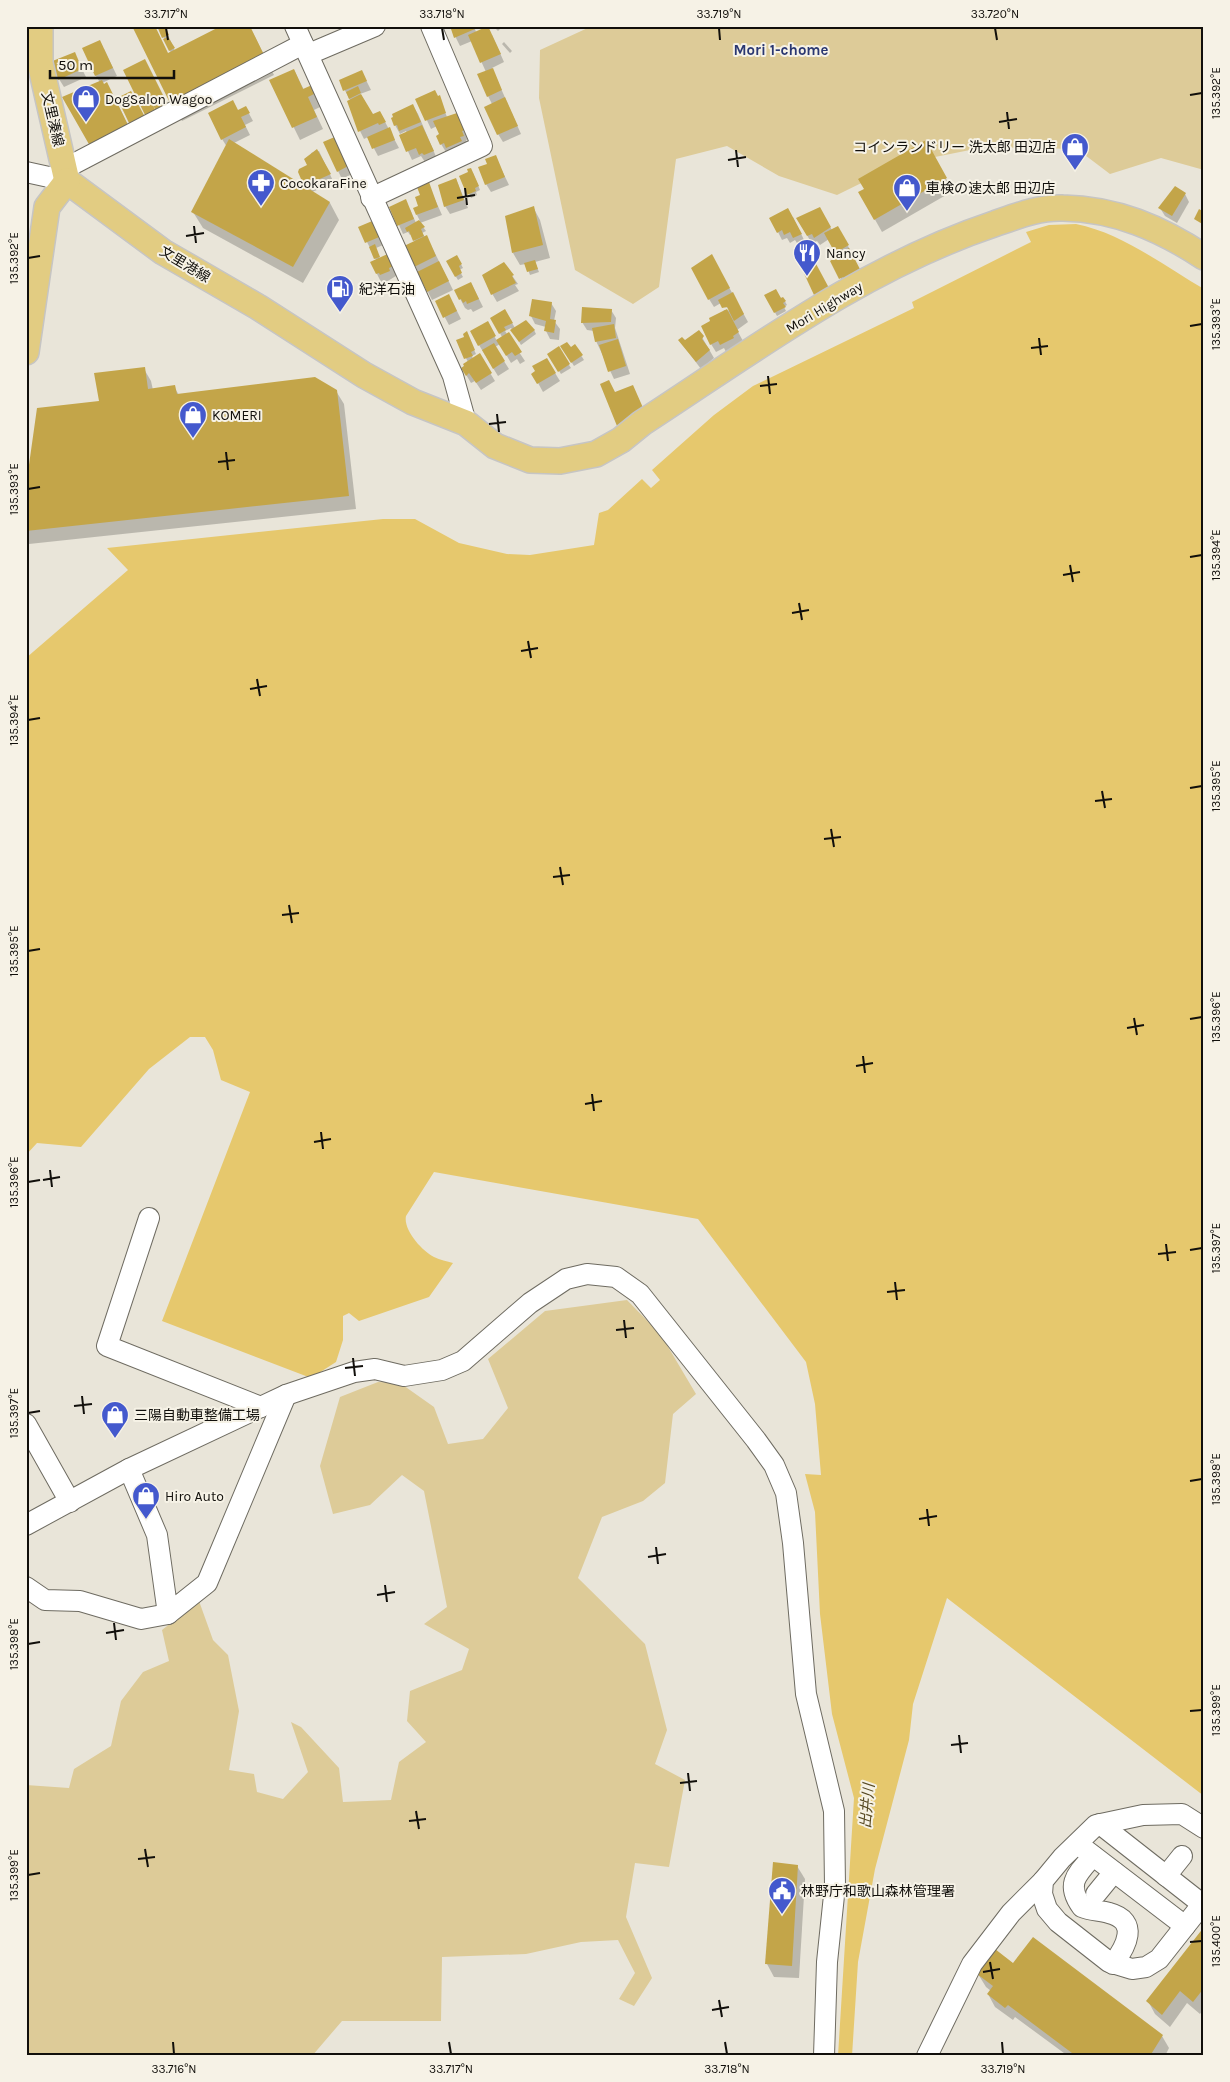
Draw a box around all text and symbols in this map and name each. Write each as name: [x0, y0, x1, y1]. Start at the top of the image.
text: 33.717°N: [144, 7, 188, 21]
text: 33.718°N: [419, 7, 465, 21]
text: 33.719°N: [696, 7, 742, 21]
text: 33.720°N: [971, 7, 1019, 21]
district label: Mori 1-chome: [733, 41, 829, 59]
scale bar: [50, 48, 174, 80]
text: 50 m: [58, 56, 93, 74]
text: 135.392°E: [1209, 67, 1223, 119]
shop icon: DogSalon Wagoo: [71, 84, 101, 123]
street label: 文里湊線: [38, 90, 67, 148]
place label: DogSalon Wagoo: [105, 91, 212, 108]
shop icon: コインランドリー 洗太郎 田辺店: [1060, 132, 1090, 171]
place label: コインランドリー 洗太郎 田辺店: [853, 139, 1056, 156]
pharmacy icon: CocokaraFine: [246, 168, 276, 207]
shop icon: 車検の速太郎 田辺店: [892, 173, 922, 212]
place label: CocokaraFine: [280, 175, 367, 192]
place label: 車検の速太郎 田辺店: [926, 180, 1055, 197]
text: 135.392°E: [7, 232, 21, 284]
restaurant icon: Nancy: [792, 238, 822, 277]
street label: 文里港線: [156, 243, 213, 286]
place label: Nancy: [826, 245, 866, 262]
fuel station icon: 紀洋石油: [325, 274, 355, 313]
street label: Mori Highway: [783, 278, 866, 337]
place label: 紀洋石油: [359, 281, 415, 298]
text: 135.393°E: [1209, 298, 1223, 350]
shop icon: KOMERI: [178, 400, 208, 439]
place label: KOMERI: [212, 407, 262, 424]
text: 135.393°E: [7, 463, 21, 515]
text: 135.394°E: [1209, 529, 1223, 581]
text: 135.394°E: [7, 694, 21, 746]
text: 135.395°E: [1209, 760, 1223, 812]
text: 135.395°E: [7, 925, 21, 977]
text: 135.396°E: [1209, 991, 1223, 1043]
text: 135.396°E: [7, 1156, 21, 1208]
text: 135.397°E: [1209, 1223, 1223, 1273]
text: 135.397°E: [7, 1388, 21, 1438]
shop icon: 三陽自動車整備工場: [100, 1400, 130, 1439]
place label: 三陽自動車整備工場: [134, 1407, 260, 1424]
text: 135.398°E: [1209, 1453, 1223, 1505]
shop icon: Hiro Auto: [131, 1481, 161, 1520]
place label: Hiro Auto: [165, 1488, 224, 1505]
text: 135.398°E: [7, 1618, 21, 1670]
text: 135.399°E: [1209, 1684, 1223, 1736]
water label: 出井川: [856, 1781, 878, 1829]
text: 135.399°E: [7, 1849, 21, 1901]
public building icon: 林野庁和歌山森林管理署: [767, 1876, 797, 1915]
place label: 林野庁和歌山森林管理署: [801, 1883, 955, 1900]
text: 135.400°E: [1209, 1915, 1223, 1967]
text: 33.716°N: [151, 2062, 197, 2076]
text: 33.717°N: [429, 2062, 473, 2076]
text: 33.718°N: [704, 2062, 750, 2076]
text: 33.719°N: [980, 2062, 1026, 2076]

